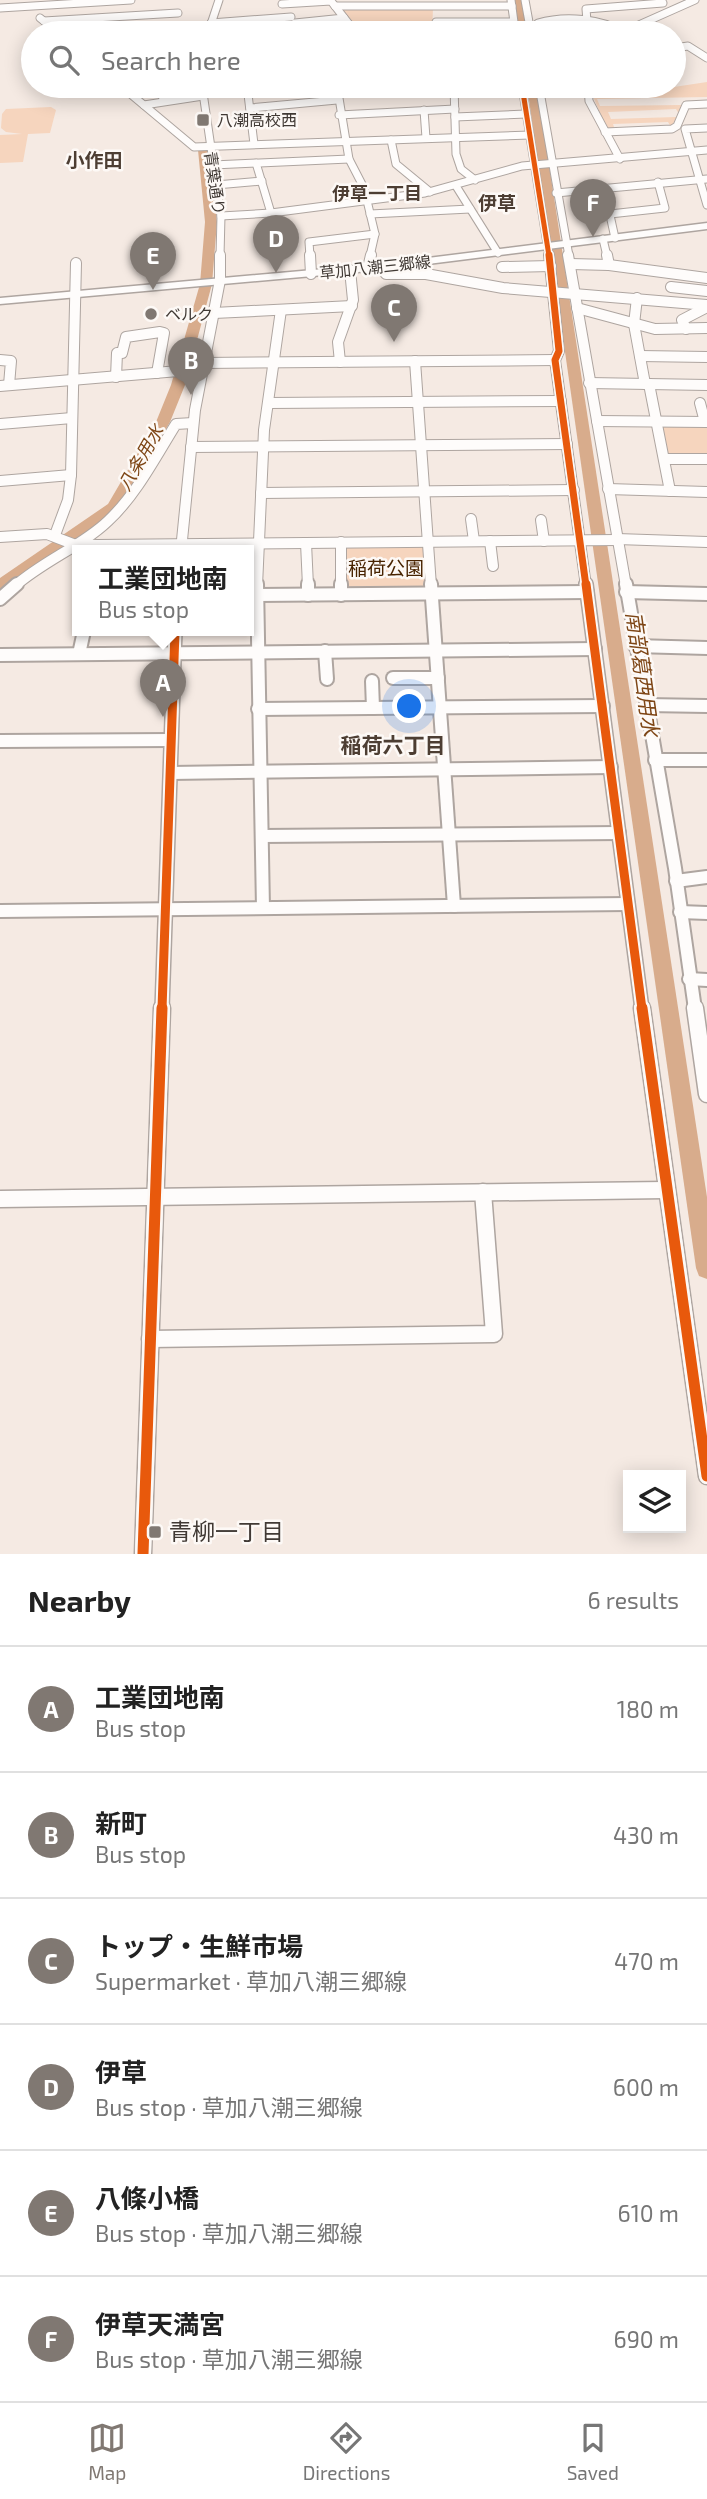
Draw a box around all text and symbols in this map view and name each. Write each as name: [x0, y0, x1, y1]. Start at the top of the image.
search box: [21, 21, 686, 98]
icon: search: [45, 41, 83, 79]
text: Search here: [101, 44, 241, 75]
place label: 八潮高校西: [217, 110, 297, 129]
marker: 八潮高校西: [195, 112, 211, 128]
district label: 小作田: [65, 148, 123, 171]
street label: 青葉通り: [202, 150, 229, 216]
pin: F: [570, 179, 616, 237]
district label: 伊草一丁目: [332, 182, 422, 204]
district label: 伊草: [478, 191, 516, 214]
pin: D: [253, 215, 299, 273]
pin: E: [130, 232, 176, 290]
street label: 草加八潮三郷線: [318, 251, 432, 282]
pin: C: [371, 284, 417, 342]
place label: ベルク: [165, 304, 213, 323]
marker: ベルク: [143, 306, 159, 322]
pin: B: [168, 337, 214, 395]
water label: 八条用水: [113, 419, 169, 494]
popup: [72, 545, 254, 636]
park label: 稲荷公園: [348, 556, 424, 579]
text: 工業団地南: [98, 562, 228, 593]
text: Bus stop: [98, 595, 189, 623]
water label: 南部葛西用水: [622, 610, 665, 740]
pin: A: [140, 659, 186, 717]
your location: [392, 689, 426, 723]
district label: 稲荷六丁目: [341, 732, 446, 757]
map controls: [623, 1470, 686, 1533]
button: layers: [623, 1470, 686, 1533]
place label: 青柳一丁目: [169, 1517, 284, 1545]
marker: 青柳一丁目: [147, 1524, 163, 1540]
text: Nearby: [28, 1582, 131, 1618]
text: 6 results: [588, 1586, 679, 1614]
text: 工業団地南: [95, 1681, 225, 1712]
text: A: [43, 1695, 59, 1723]
text: 180 m: [617, 1695, 679, 1723]
text: Bus stop: [95, 1714, 186, 1742]
text: 新町: [95, 1807, 147, 1838]
text: B: [44, 1821, 58, 1849]
text: 430 m: [613, 1821, 679, 1849]
text: Bus stop: [95, 1840, 186, 1868]
text: トップ・生鮮市場: [95, 1930, 303, 1961]
text: C: [44, 1947, 58, 1975]
text: 470 m: [614, 1947, 679, 1975]
text: Supermarket · 草加八潮三郷線: [95, 1967, 407, 1995]
text: 伊草: [95, 2056, 147, 2087]
text: D: [43, 2073, 59, 2101]
text: 600 m: [613, 2073, 679, 2101]
text: Bus stop · 草加八潮三郷線: [95, 2093, 363, 2121]
text: 八條小橋: [95, 2182, 199, 2213]
text: E: [44, 2199, 58, 2227]
text: 610 m: [618, 2199, 679, 2227]
text: Bus stop · 草加八潮三郷線: [95, 2219, 363, 2247]
text: 伊草天満宮: [95, 2308, 225, 2339]
text: F: [45, 2325, 57, 2353]
text: 690 m: [614, 2325, 679, 2353]
text: Bus stop · 草加八潮三郷線: [95, 2345, 363, 2373]
tab: Map: [88, 2419, 126, 2484]
tab: Directions: [303, 2419, 390, 2484]
tab: Saved: [567, 2419, 619, 2484]

